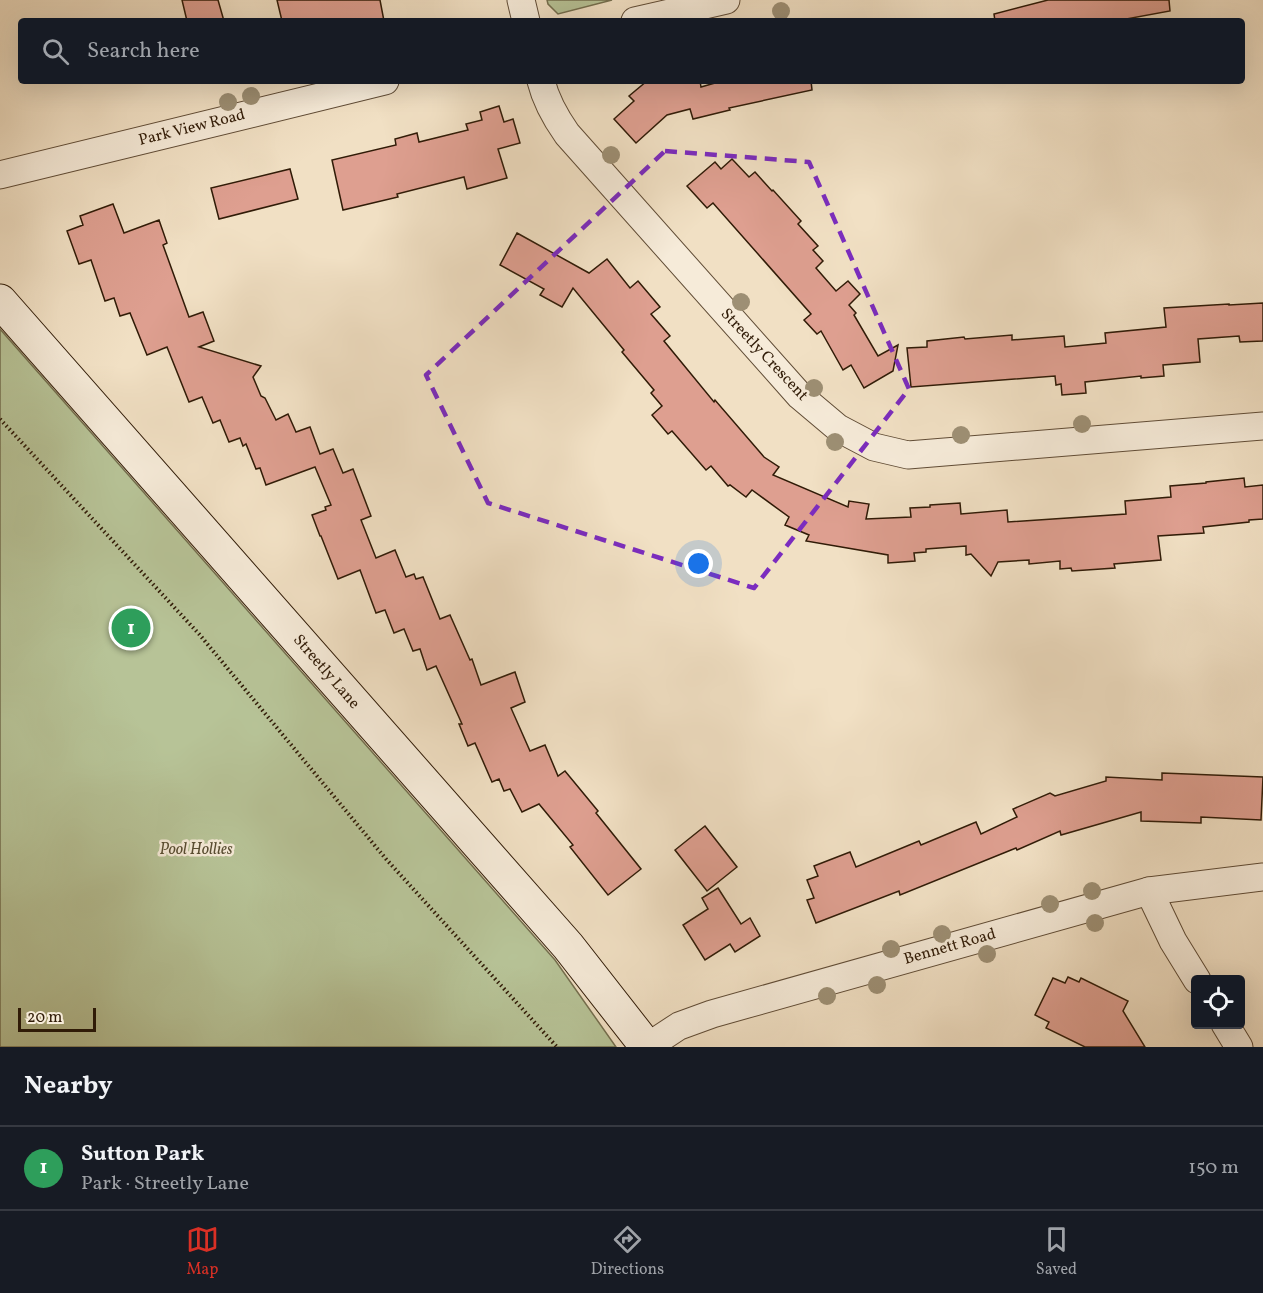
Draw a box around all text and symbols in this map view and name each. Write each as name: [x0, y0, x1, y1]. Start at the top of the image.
search box: [18, 18, 1245, 84]
icon: search: [39, 35, 72, 68]
text: Search here: [87, 36, 200, 67]
street label: Park View Road: [136, 104, 248, 152]
street label: Streetly Crescent: [715, 304, 813, 407]
your location: [684, 549, 713, 578]
pin: 1: [112, 606, 150, 650]
street label: Streetly Lane: [287, 630, 365, 714]
park label: Pool Hollies: [159, 839, 233, 861]
street label: Bennett Road: [901, 923, 999, 971]
map controls: [1191, 975, 1245, 1029]
button: locate: [1191, 975, 1245, 1029]
scale bar: [18, 1005, 96, 1032]
text: 20 m: [27, 1007, 62, 1029]
text: Nearby: [24, 1068, 113, 1104]
text: Sutton Park: [81, 1139, 204, 1170]
text: 1: [39, 1154, 48, 1182]
text: 150 m: [1188, 1154, 1239, 1182]
text: Park · Streetly Lane: [81, 1170, 249, 1198]
tab: Map: [186, 1223, 219, 1281]
tab: Directions: [591, 1223, 664, 1281]
tab: Saved: [1036, 1223, 1077, 1281]

